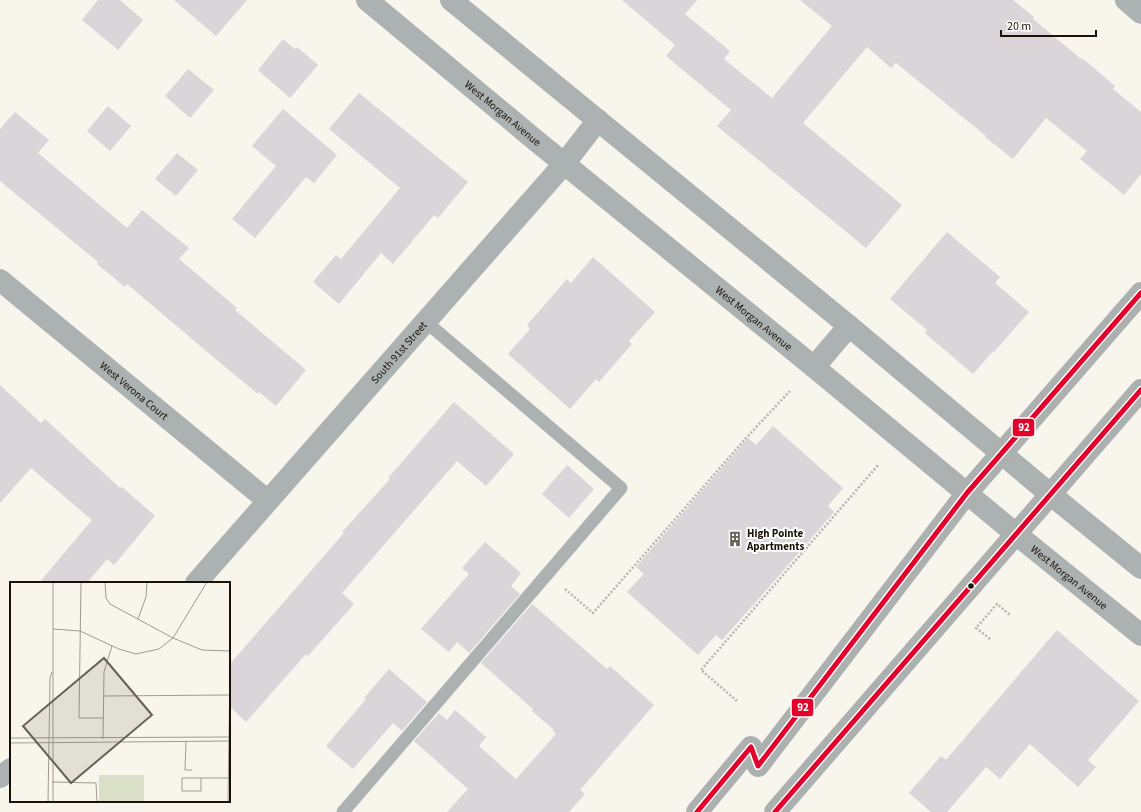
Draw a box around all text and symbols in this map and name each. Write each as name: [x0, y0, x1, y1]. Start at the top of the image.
scale bar: [1001, 12, 1096, 38]
text: 20 m: [1007, 18, 1031, 35]
street label: West Morgan Avenue: [461, 77, 545, 150]
street label: West Morgan Avenue: [712, 283, 796, 355]
street label: South 91st Street: [367, 318, 431, 387]
street label: West Verona Court: [96, 358, 172, 424]
line badge: 92: [1012, 418, 1035, 437]
text: 92: [1018, 420, 1030, 435]
place label: High Pointe Apartments: [746, 526, 804, 554]
building icon: High Pointe Apartments: [726, 530, 744, 548]
street label: West Morgan Avenue: [1027, 542, 1111, 614]
unlabelled marker: [966, 581, 976, 591]
inset map: [10, 582, 230, 802]
line badge: 92: [791, 698, 814, 717]
text: 92: [797, 700, 809, 715]

